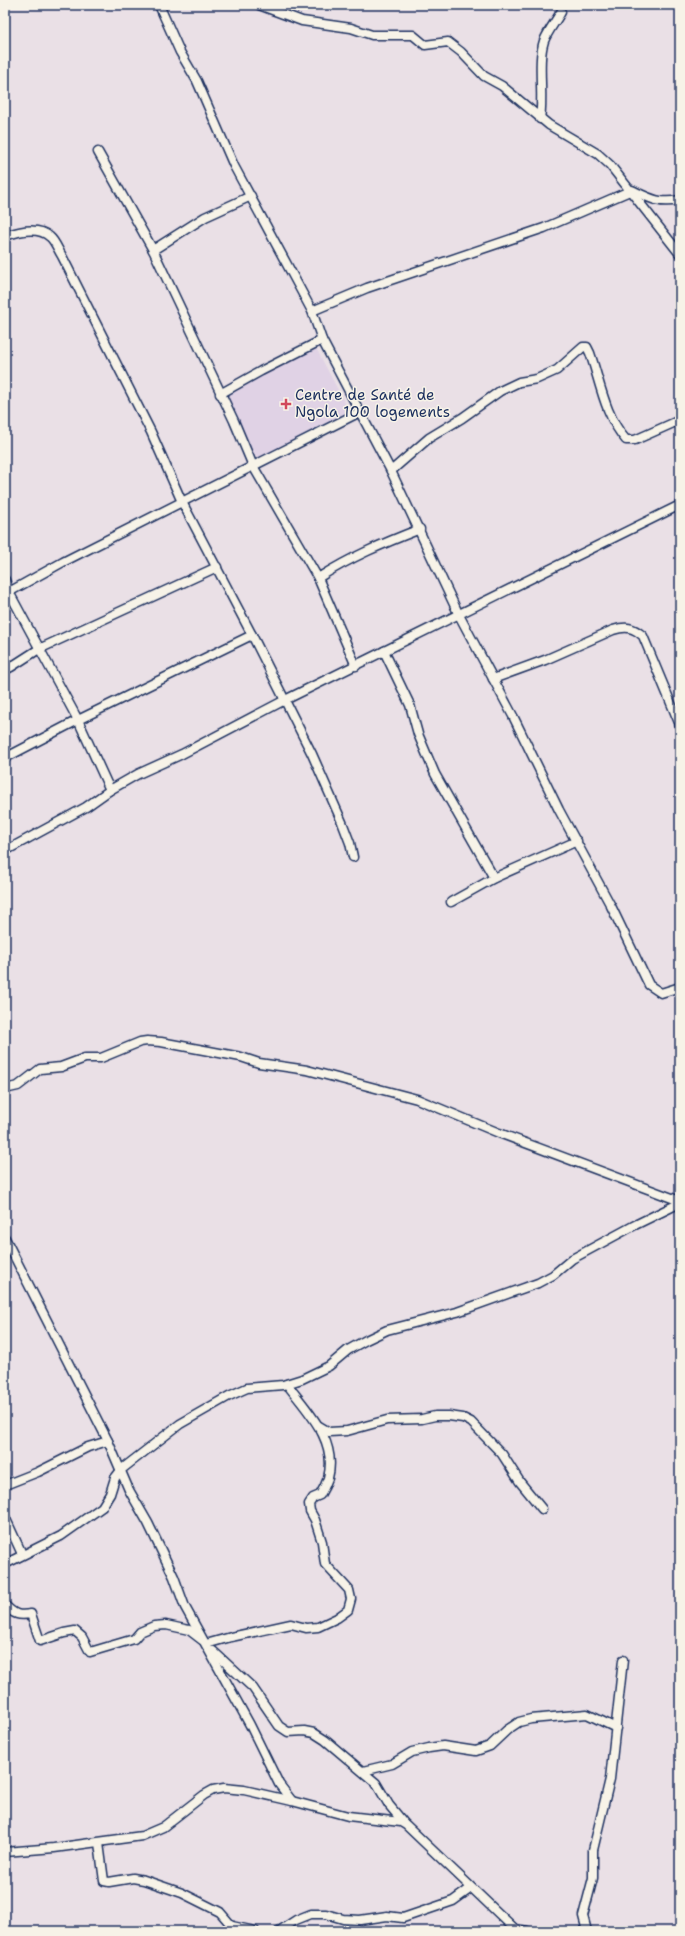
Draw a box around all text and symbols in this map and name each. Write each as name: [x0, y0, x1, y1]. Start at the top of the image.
place label: Centre de Santé de Ngola 100 logements: [295, 385, 450, 422]
marker: Centre de Santé de Ngola 100 logements: [280, 398, 292, 410]

